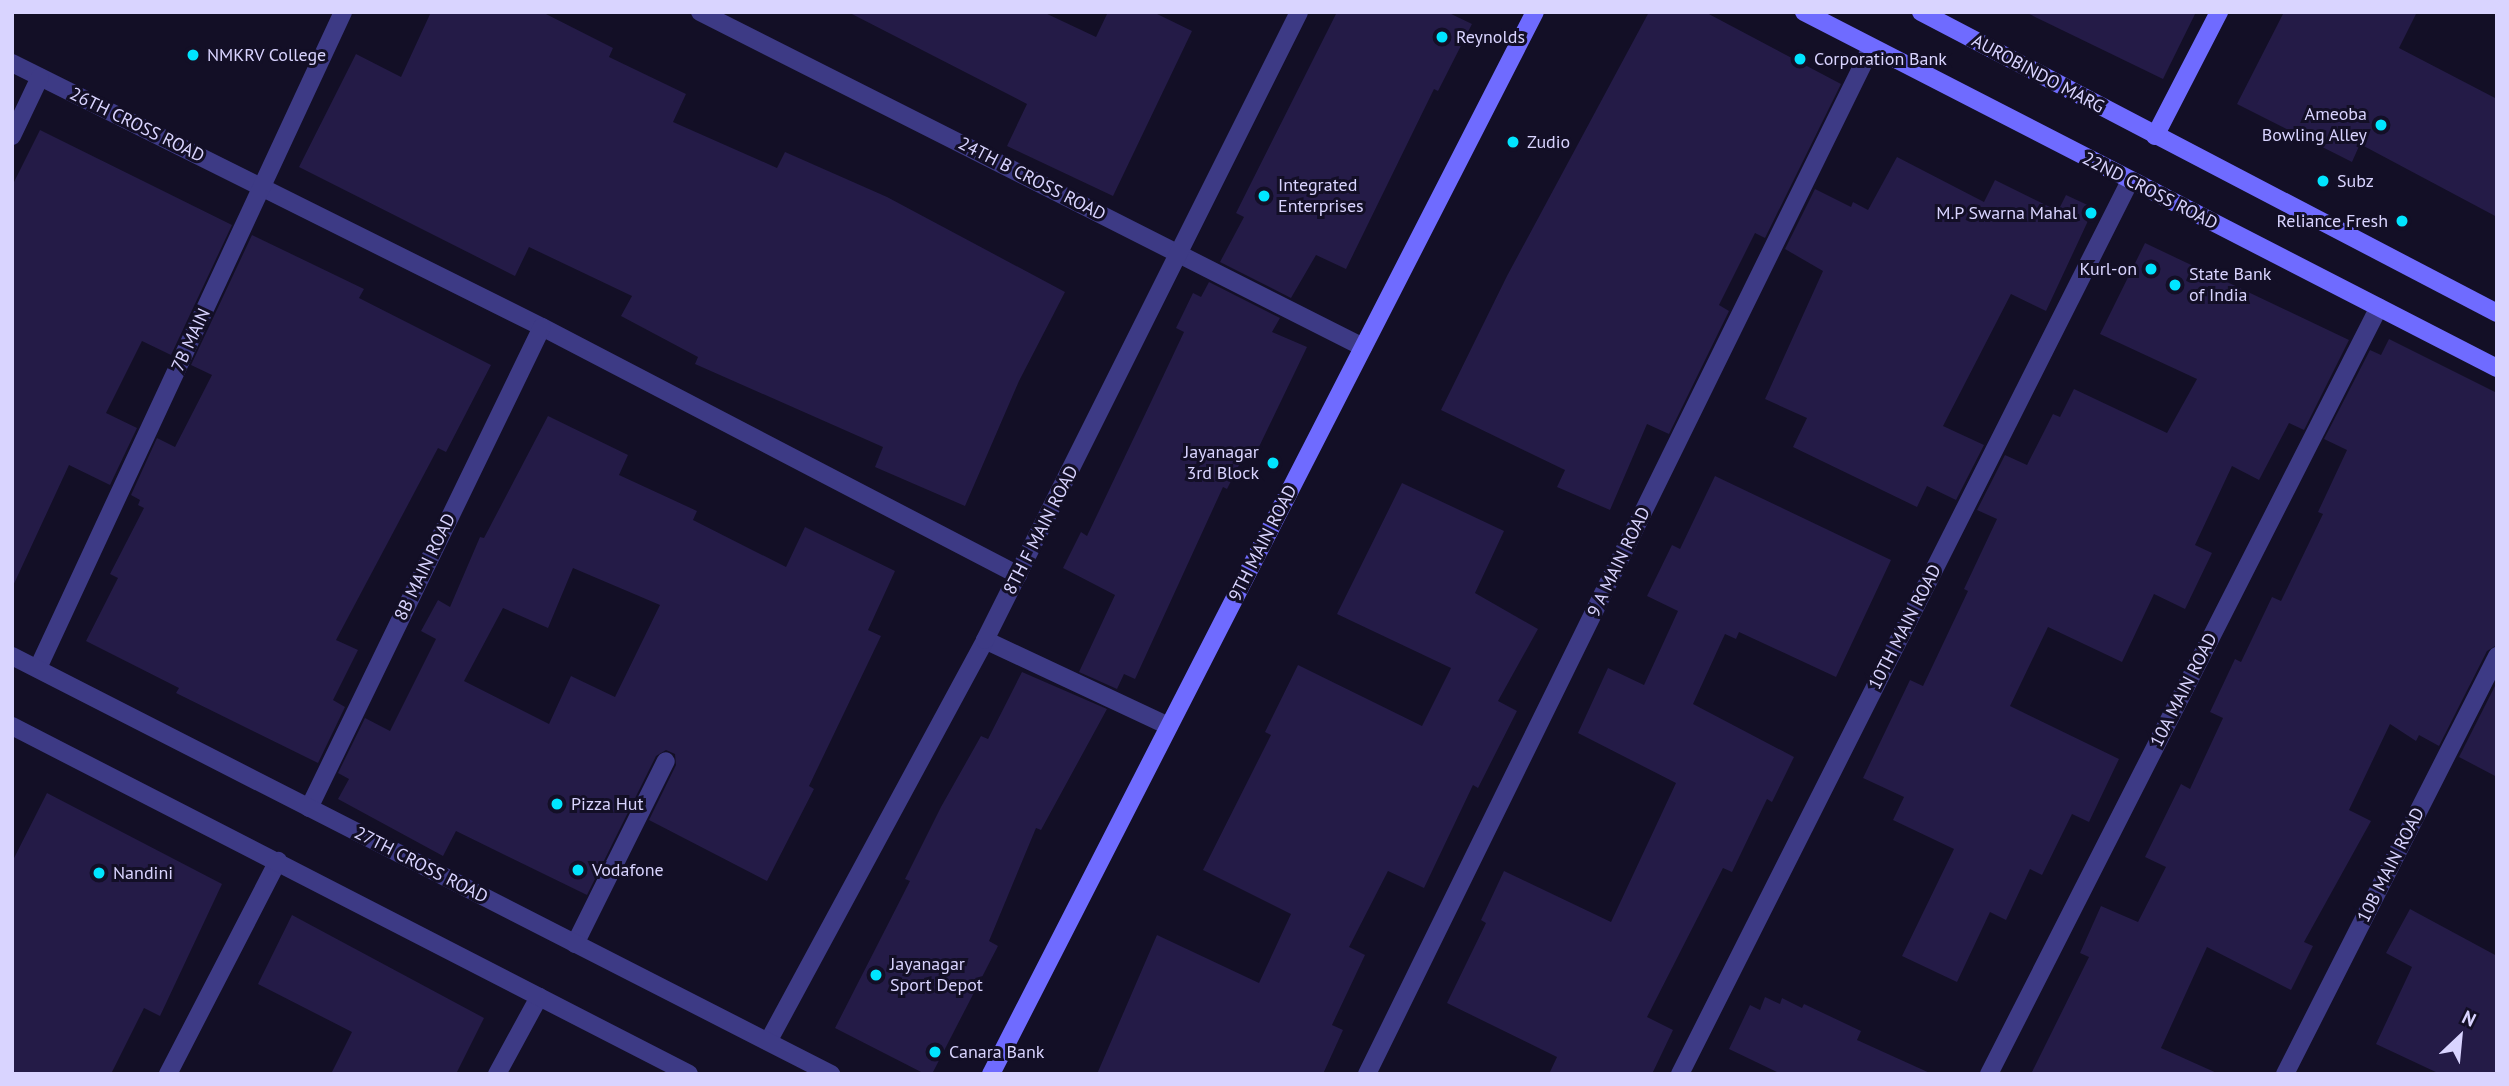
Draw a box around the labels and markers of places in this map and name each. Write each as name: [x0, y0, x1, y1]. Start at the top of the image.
place label: Reynolds: [1456, 26, 1525, 48]
marker: Reynolds: [1434, 29, 1450, 45]
place label: NMKRV College: [207, 44, 327, 66]
marker: NMKRV College: [185, 47, 201, 63]
place label: Corporation Bank: [1814, 48, 1947, 70]
marker: Corporation Bank: [1792, 51, 1808, 67]
place label: Ameoba Bowling Alley: [2261, 104, 2367, 146]
marker: Ameoba Bowling Alley: [2373, 117, 2389, 133]
place label: Zudio: [1527, 131, 1570, 153]
marker: Zudio: [1505, 134, 1521, 150]
place label: Subz: [2337, 170, 2374, 192]
marker: Subz: [2315, 173, 2331, 189]
place label: Integrated Enterprises: [1278, 175, 1364, 218]
marker: Integrated Enterprises: [1256, 188, 1272, 204]
place label: M.P Swarna Mahal: [1935, 202, 2077, 224]
marker: M.P Swarna Mahal: [2083, 205, 2099, 221]
place label: Reliance Fresh: [2277, 210, 2388, 232]
marker: Reliance Fresh: [2394, 213, 2410, 229]
place label: Kurl-on: [2079, 258, 2137, 280]
marker: Kurl-on: [2143, 261, 2159, 277]
place label: State Bank of India: [2189, 264, 2271, 306]
marker: State Bank of India: [2167, 277, 2183, 293]
place label: Jayanagar 3rd Block: [1184, 442, 1259, 484]
marker: Jayanagar 3rd Block: [1265, 455, 1281, 471]
place label: Pizza Hut: [571, 793, 644, 815]
marker: Pizza Hut: [549, 796, 565, 812]
place label: Vodafone: [592, 859, 664, 881]
place label: Nandini: [113, 862, 173, 884]
marker: Vodafone: [570, 862, 586, 878]
marker: Nandini: [91, 865, 107, 881]
place label: Jayanagar Sport Depot: [890, 954, 983, 996]
marker: Jayanagar Sport Depot: [868, 967, 884, 983]
place label: Canara Bank: [949, 1041, 1044, 1063]
marker: Canara Bank: [927, 1044, 943, 1060]

